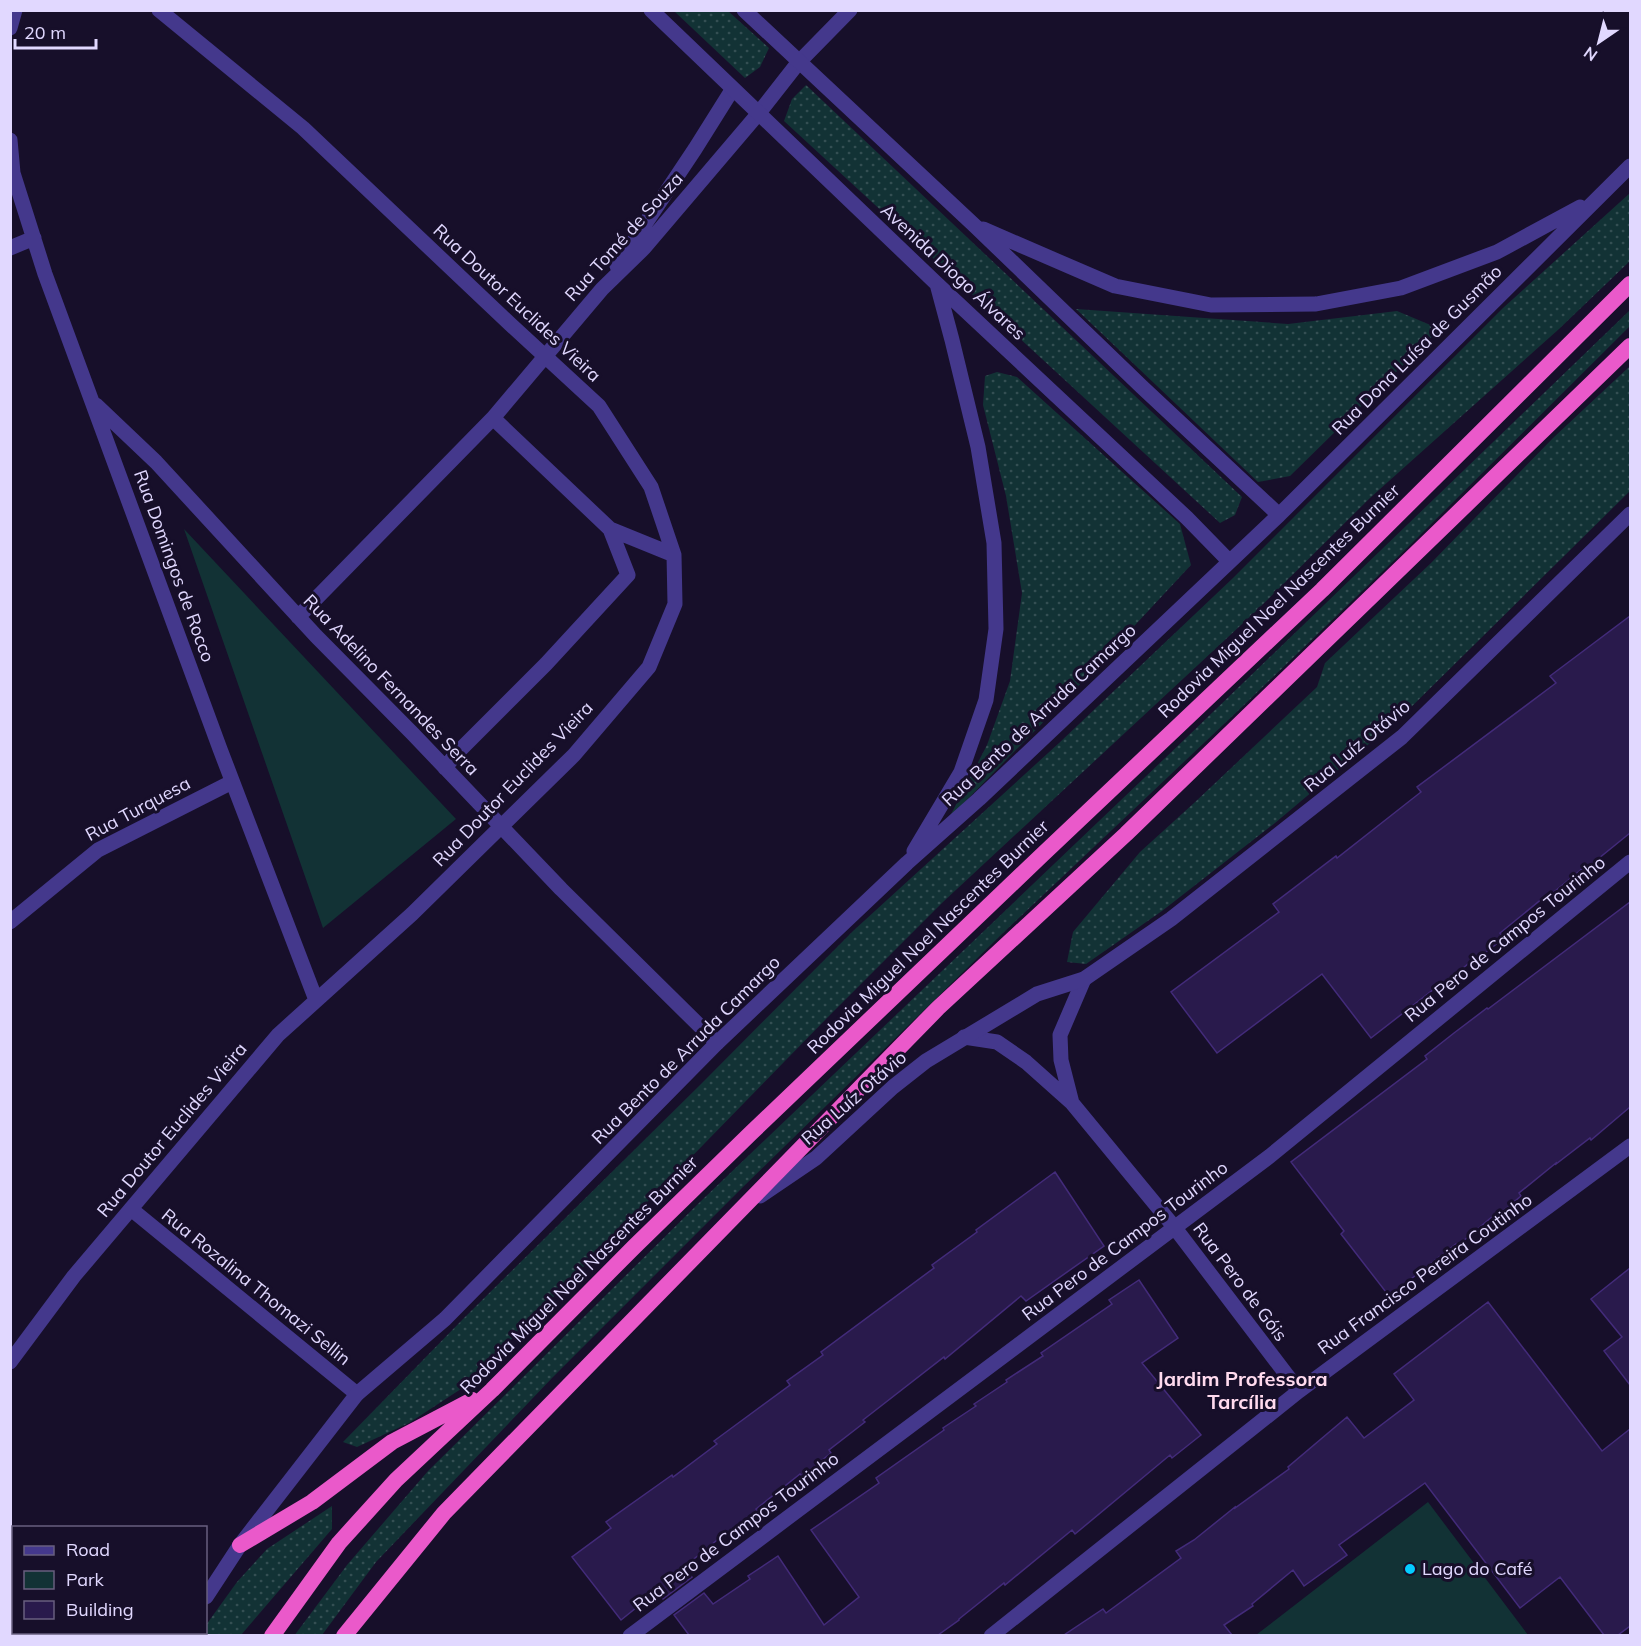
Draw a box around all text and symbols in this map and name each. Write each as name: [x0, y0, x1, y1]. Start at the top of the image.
scale bar: [15, 12, 96, 50]
north arrow: [1569, 12, 1629, 72]
text: 20 m: [24, 21, 66, 44]
text: N: [1580, 43, 1601, 66]
street label: Rua Tomé de Souza: [560, 167, 688, 306]
street label: Avenida Diogo Álvares: [876, 199, 1031, 345]
street label: Rua Doutor Euclides Vieira: [429, 219, 606, 386]
street label: Rua Dona Luísa de Gusmão: [1327, 260, 1507, 440]
street label: Rua Domingos de Rocco: [129, 467, 220, 665]
street label: Rodovia Miguel Noel Nascentes Burnier: [1153, 478, 1405, 723]
street label: Rua Adelino Fernandes Serra: [299, 589, 484, 780]
street label: Rua Bento de Arruda Camargo: [937, 618, 1141, 811]
street label: Rua Luíz Otávio: [1299, 694, 1415, 797]
street label: Rua Doutor Euclides Vieira: [428, 696, 598, 871]
street label: Rua Turquesa: [81, 771, 194, 846]
street label: Rodovia Miguel Noel Nascentes Burnier: [802, 814, 1054, 1059]
street label: Rua Pero de Campos Tourinho: [1400, 850, 1610, 1027]
street label: Rua Bento de Arruda Camargo: [587, 951, 785, 1149]
street label: Rua Doutor Euclides Vieira: [92, 1038, 251, 1222]
street label: Rua Luíz Otávio: [796, 1046, 911, 1150]
street label: Rodovia Miguel Noel Nascentes Burnier: [455, 1150, 703, 1398]
street label: Rua Pero de Campos Tourinho: [1017, 1156, 1232, 1326]
street label: Rua Francisco Pereira Coutinho: [1313, 1188, 1537, 1359]
street label: Rua Rozalina Thomazi Sellin: [157, 1203, 355, 1370]
street label: Rua Pero de Góis: [1188, 1218, 1293, 1346]
district label: Jardim Professora Tarcília: [1156, 1366, 1328, 1414]
street label: Rua Pero de Campos Tourinho: [628, 1447, 843, 1617]
legend: [12, 1526, 207, 1634]
text: Road: [66, 1538, 110, 1561]
place label: Lago do Café: [1422, 1557, 1533, 1580]
marker: Lago do Café: [1403, 1562, 1417, 1576]
text: Park: [66, 1568, 105, 1591]
text: Building: [66, 1598, 134, 1621]

